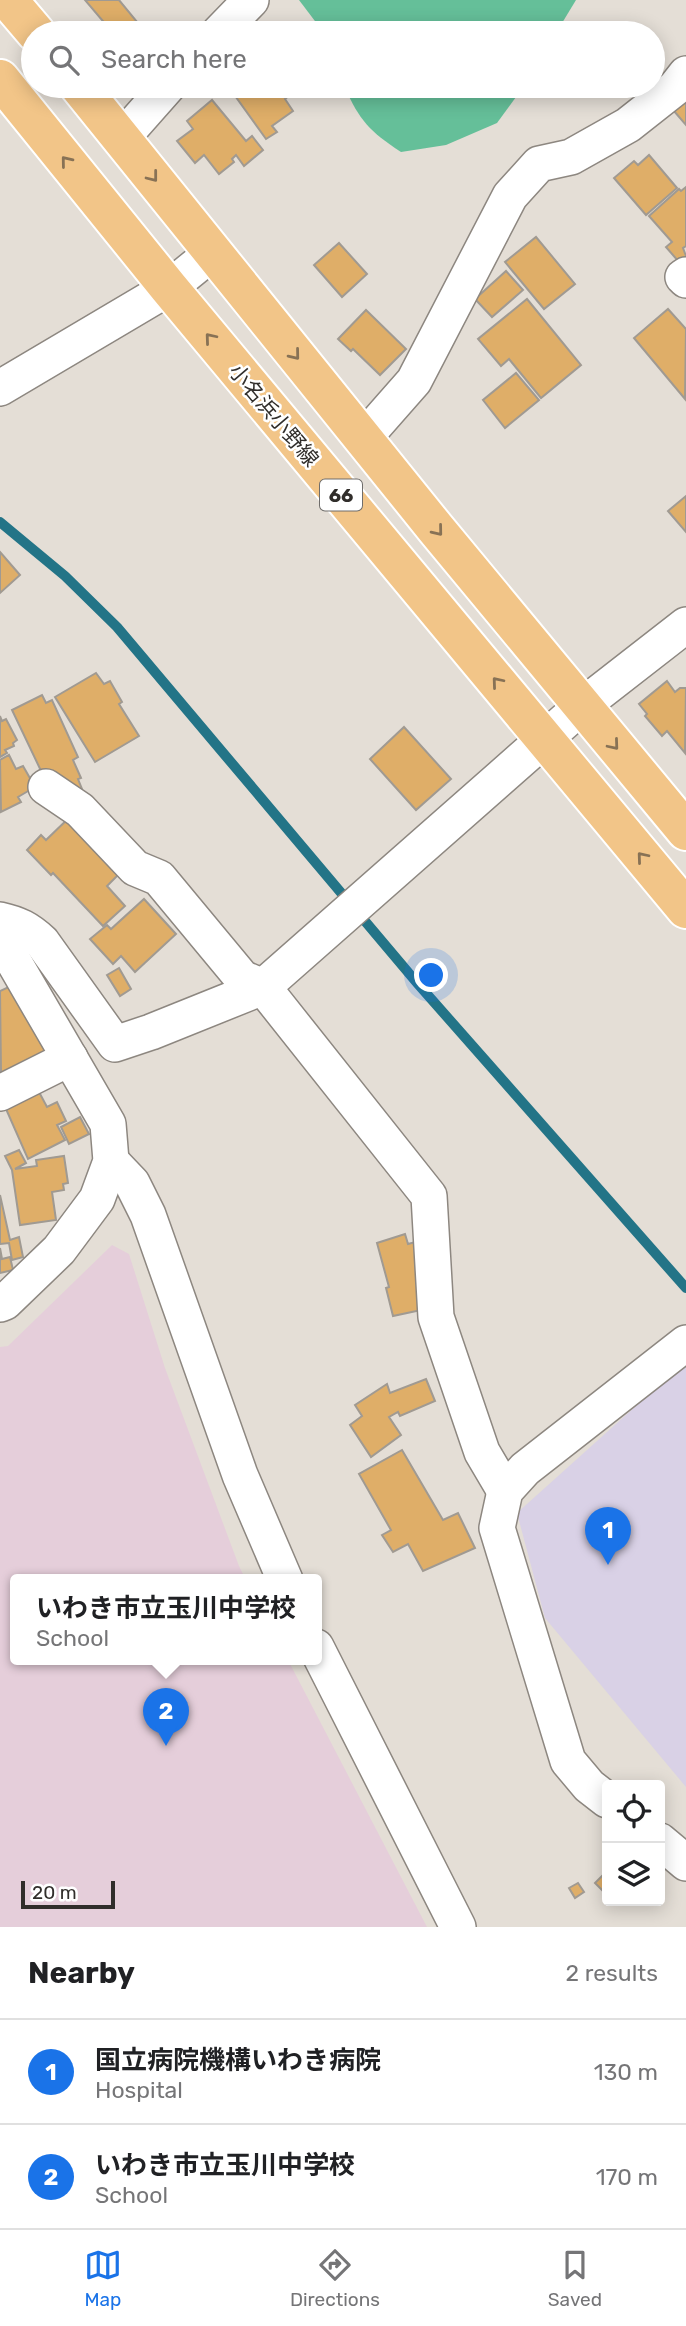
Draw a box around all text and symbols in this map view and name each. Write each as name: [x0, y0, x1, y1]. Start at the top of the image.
search box: [21, 21, 665, 98]
icon: search: [45, 41, 83, 79]
text: Search here: [101, 44, 247, 75]
one-way arrow: [62, 157, 75, 169]
one-way arrow: [144, 169, 157, 182]
one-way arrow: [206, 333, 218, 346]
one-way arrow: [286, 347, 299, 359]
street label: 小名浜小野線: [224, 359, 324, 471]
road number: 66: [320, 480, 362, 510]
one-way arrow: [430, 523, 442, 536]
one-way arrow: [493, 677, 505, 690]
one-way arrow: [606, 736, 618, 749]
one-way arrow: [638, 852, 651, 864]
your location: [414, 958, 448, 992]
pin: 1: [585, 1507, 631, 1565]
popup: [10, 1574, 322, 1665]
text: いわき市立玉川中学校: [36, 1593, 296, 1624]
text: School: [36, 1624, 109, 1652]
pin: 2: [143, 1688, 189, 1746]
map controls: [602, 1780, 665, 1906]
button: locate: [602, 1780, 665, 1843]
button: layers: [602, 1843, 665, 1906]
scale bar: [21, 1878, 116, 1910]
text: 20 m: [32, 1881, 77, 1904]
text: Nearby: [28, 1955, 135, 1991]
text: 2 results: [566, 1959, 658, 1987]
text: 国立病院機構いわき病院: [95, 2045, 381, 2076]
text: 1: [45, 2058, 57, 2086]
text: 130 m: [594, 2058, 658, 2086]
text: Hospital: [95, 2076, 183, 2104]
text: いわき市立玉川中学校: [95, 2150, 355, 2181]
text: 2: [44, 2163, 58, 2191]
text: 170 m: [596, 2163, 658, 2191]
text: School: [95, 2181, 168, 2209]
tab: Map: [84, 2246, 122, 2311]
tab: Directions: [290, 2246, 380, 2311]
tab: Saved: [548, 2246, 602, 2311]

